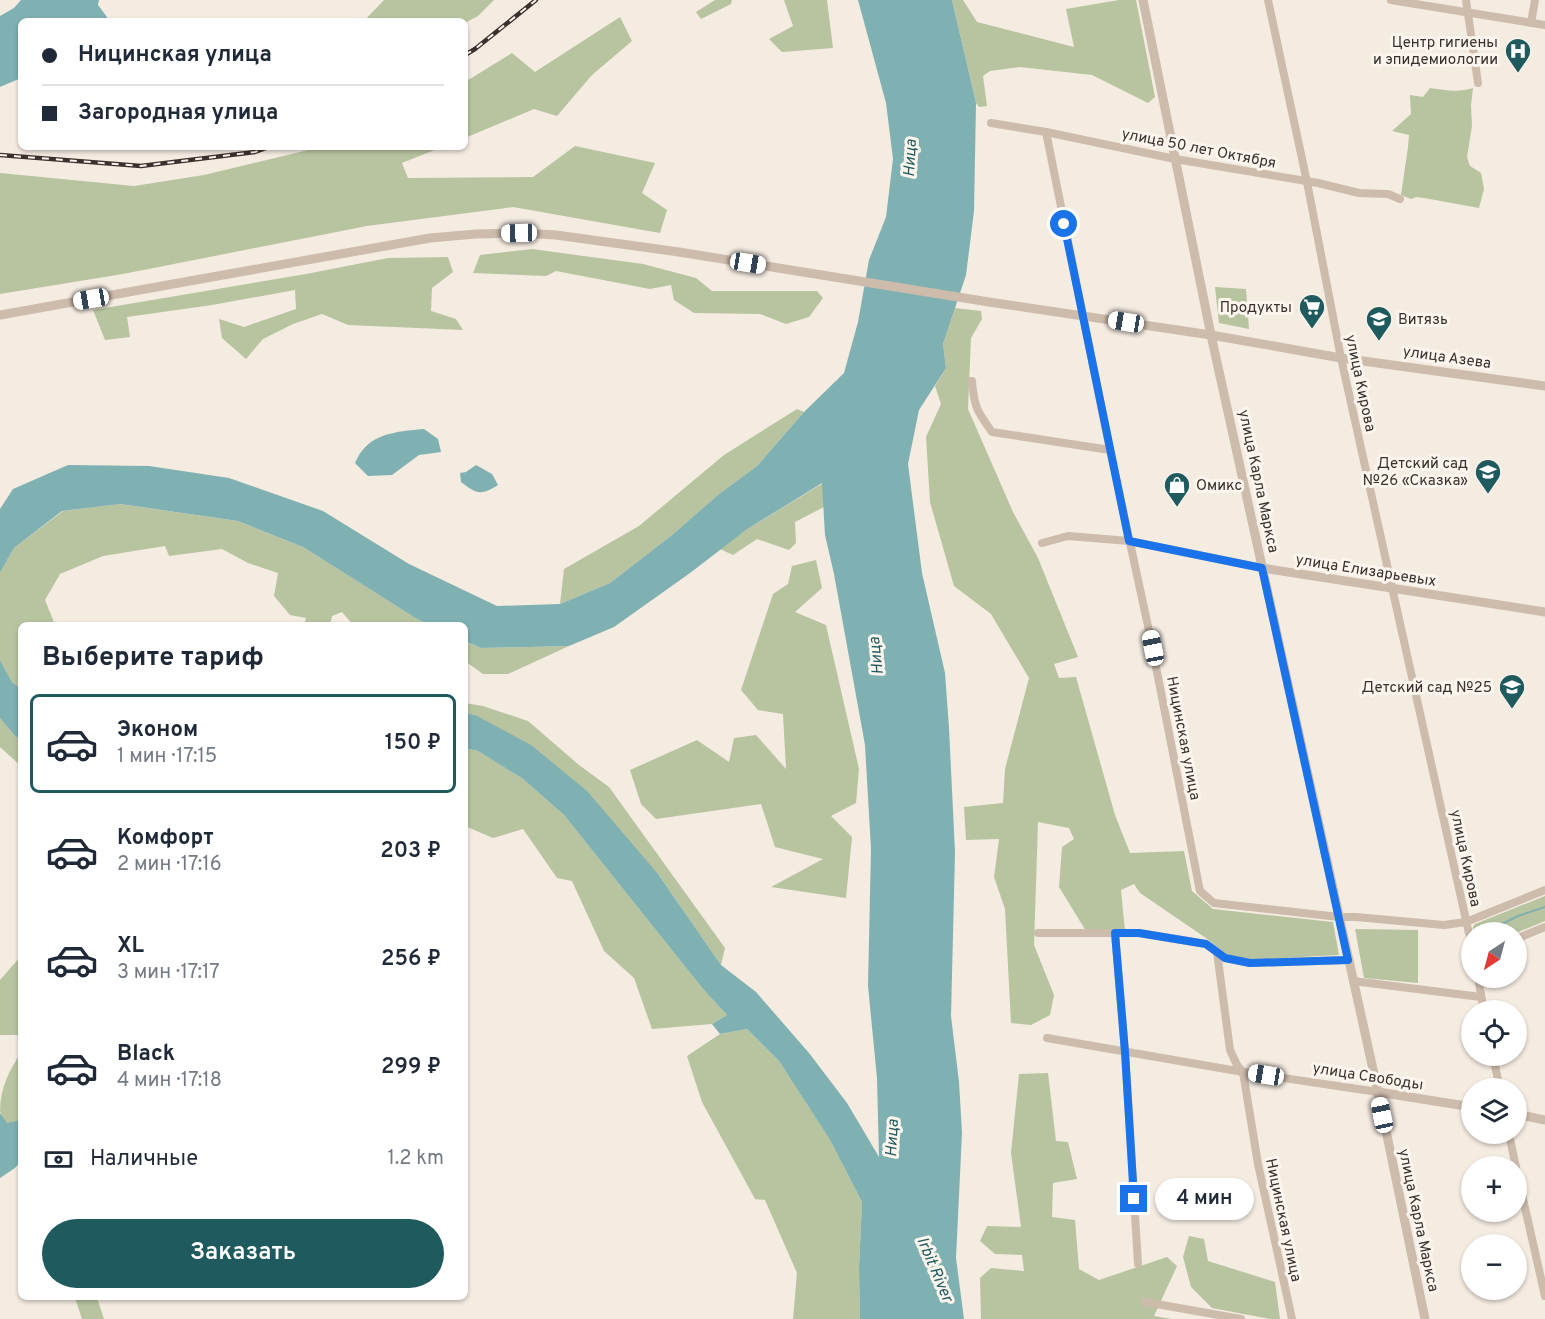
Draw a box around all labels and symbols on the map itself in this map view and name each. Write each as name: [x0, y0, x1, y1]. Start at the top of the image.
place label: Центр гигиены и эпидемиологии: [1373, 34, 1498, 70]
hospital icon: Центр гигиены и эпидемиологии: [1503, 36, 1533, 74]
street label: улица 50 лет Октября: [1120, 125, 1278, 174]
water label: Ница: [900, 138, 922, 177]
route start: [1050, 210, 1077, 237]
car: [501, 224, 537, 242]
car: [729, 251, 767, 275]
car: [72, 287, 110, 311]
supermarket icon: Продукты: [1297, 292, 1327, 330]
place label: Продукты: [1220, 299, 1292, 318]
school or university icon: Витязь: [1364, 304, 1394, 342]
car: [1107, 310, 1145, 334]
place label: Витязь: [1398, 311, 1448, 330]
street label: улица Кирова: [1340, 333, 1379, 434]
street label: улица Азева: [1401, 343, 1492, 374]
street label: улица Карла Маркса: [1233, 408, 1282, 555]
place label: Детский сад №26 «Сказка»: [1363, 455, 1468, 491]
school or university icon: Детский сад №26 «Сказка»: [1473, 457, 1503, 495]
shop icon: Омикс: [1162, 470, 1192, 508]
place label: Омикс: [1196, 477, 1242, 496]
street label: улица Елизарьевых: [1294, 551, 1438, 592]
car: [1141, 629, 1165, 667]
water label: Ница: [865, 635, 889, 676]
school or university icon: Детский сад №25: [1497, 672, 1527, 710]
street label: Ницинская улица: [1161, 675, 1204, 802]
place label: Детский сад №25: [1362, 679, 1492, 698]
street label: улица Кирова: [1445, 808, 1484, 909]
north arrow: [1461, 922, 1527, 988]
street label: улица Свободы: [1311, 1059, 1425, 1096]
car: [1247, 1063, 1285, 1087]
car: [1369, 1096, 1395, 1134]
water label: Ница: [882, 1118, 904, 1157]
street label: улица Карла Маркса: [1393, 1147, 1442, 1294]
street label: Ницинская улица: [1260, 1157, 1305, 1284]
callout: 4 мин: [1155, 1178, 1254, 1220]
route end: [1120, 1185, 1147, 1212]
water label: Irbit River: [912, 1234, 957, 1307]

